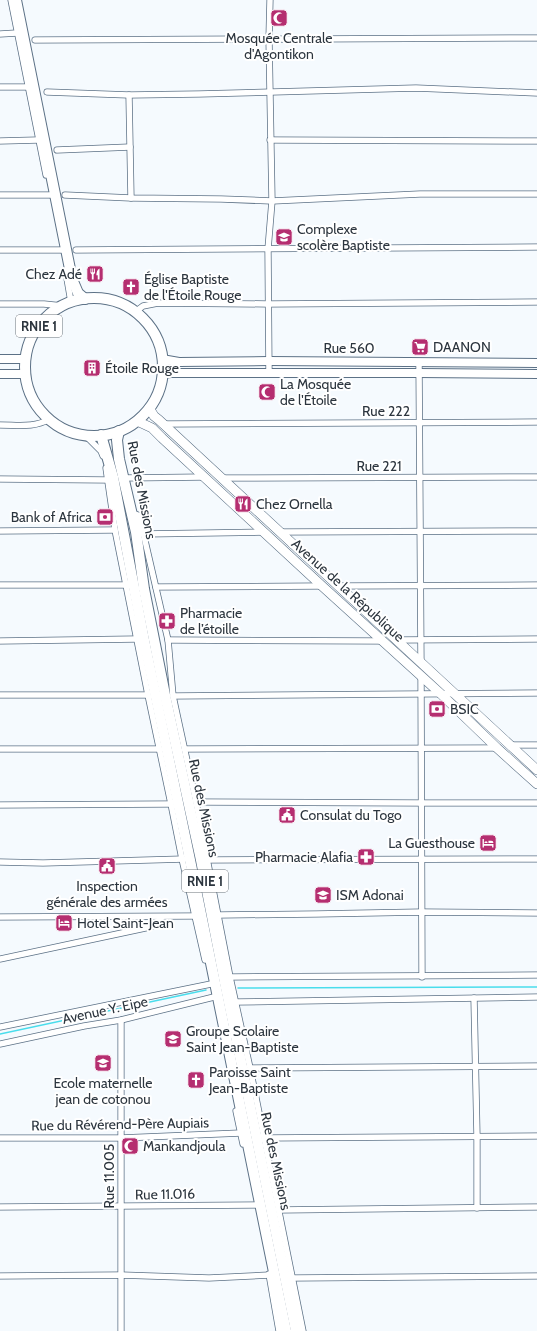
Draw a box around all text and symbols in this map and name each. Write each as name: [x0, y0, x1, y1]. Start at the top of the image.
mosque icon: Mosquée Centrale d'Agontikon: [269, 8, 289, 28]
place label: Mosquée Centrale d'Agontikon: [226, 29, 332, 63]
place label: Complexe scolère Baptiste: [297, 220, 390, 254]
school or university icon: Complexe scolère Baptiste: [274, 227, 294, 247]
restaurant icon: Chez Adé: [85, 264, 105, 284]
place label: Chez Adé: [25, 265, 82, 283]
place label: Église Baptiste de l'Étoile Rouge: [144, 270, 241, 304]
church icon: Église Baptiste de l'Étoile Rouge: [121, 277, 141, 297]
road number: RNIE 1: [16, 315, 62, 337]
supermarket icon: DAANON: [410, 337, 430, 357]
place label: DAANON: [433, 338, 491, 356]
street label: Rue 560: [323, 339, 375, 357]
building icon: Étoile Rouge: [82, 358, 102, 378]
place label: Étoile Rouge: [105, 359, 179, 377]
place label: La Mosquée de l'Étoile: [280, 375, 351, 409]
mosque icon: La Mosquée de l'Étoile: [257, 382, 277, 402]
street label: Rue 222: [362, 402, 410, 420]
street label: Rue des Missions: [124, 439, 160, 541]
street label: Rue 221: [356, 457, 402, 475]
restaurant icon: Chez Ornella: [233, 494, 253, 514]
place label: Chez Ornella: [256, 495, 333, 513]
bank icon: Bank of Africa: [95, 507, 115, 527]
place label: Bank of Africa: [11, 508, 92, 526]
street label: Avenue de la République: [288, 535, 408, 645]
place label: Pharmacie de l’étoille: [180, 604, 242, 638]
pharmacy icon: Pharmacie de l’étoille: [157, 611, 177, 631]
bank icon: BSIC: [427, 699, 447, 719]
place label: BSIC: [450, 700, 479, 718]
street label: Rue des Missions: [185, 757, 223, 859]
public building icon: Consulat du Togo: [277, 805, 297, 825]
place label: Consulat du Togo: [300, 806, 402, 824]
hotel icon: La Guesthouse: [478, 833, 498, 853]
place label: La Guesthouse: [388, 834, 475, 852]
pharmacy icon: Pharmacie Alafia: [356, 847, 376, 867]
place label: Pharmacie Alafia: [255, 848, 353, 866]
public building icon: Inspection générale des armées: [97, 856, 117, 876]
road number: RNIE 1: [182, 870, 228, 892]
place label: Inspection générale des armées: [46, 877, 168, 911]
school or university icon: ISM Adonai: [313, 885, 333, 905]
place label: ISM Adonai: [336, 886, 404, 904]
hotel icon: Hotel Saint-Jean: [54, 913, 74, 933]
place label: Hotel Saint-Jean: [77, 914, 174, 932]
street label: Avenue Y. Eipe: [61, 992, 149, 1028]
place label: Groupe Scolaire Saint Jean-Baptiste: [186, 1022, 299, 1056]
school or university icon: Groupe Scolaire Saint Jean-Baptiste: [163, 1029, 183, 1049]
school or university icon: Ecole maternelle jean de cotonou: [93, 1053, 113, 1073]
place label: Paroisse Saint Jean-Baptiste: [208, 1063, 291, 1097]
church icon: Paroisse Saint Jean-Baptiste: [186, 1070, 206, 1090]
place label: Ecole maternelle jean de cotonou: [54, 1074, 152, 1108]
street label: Rue des Missions: [257, 1110, 295, 1212]
street label: Rue du Révérend-Père Aupiais: [31, 1113, 209, 1135]
mosque icon: Mankandjoula: [120, 1136, 140, 1156]
place label: Mankandjoula: [143, 1137, 226, 1155]
street label: Rue 11.005: [100, 1144, 118, 1208]
street label: Rue 11.016: [135, 1184, 195, 1204]

